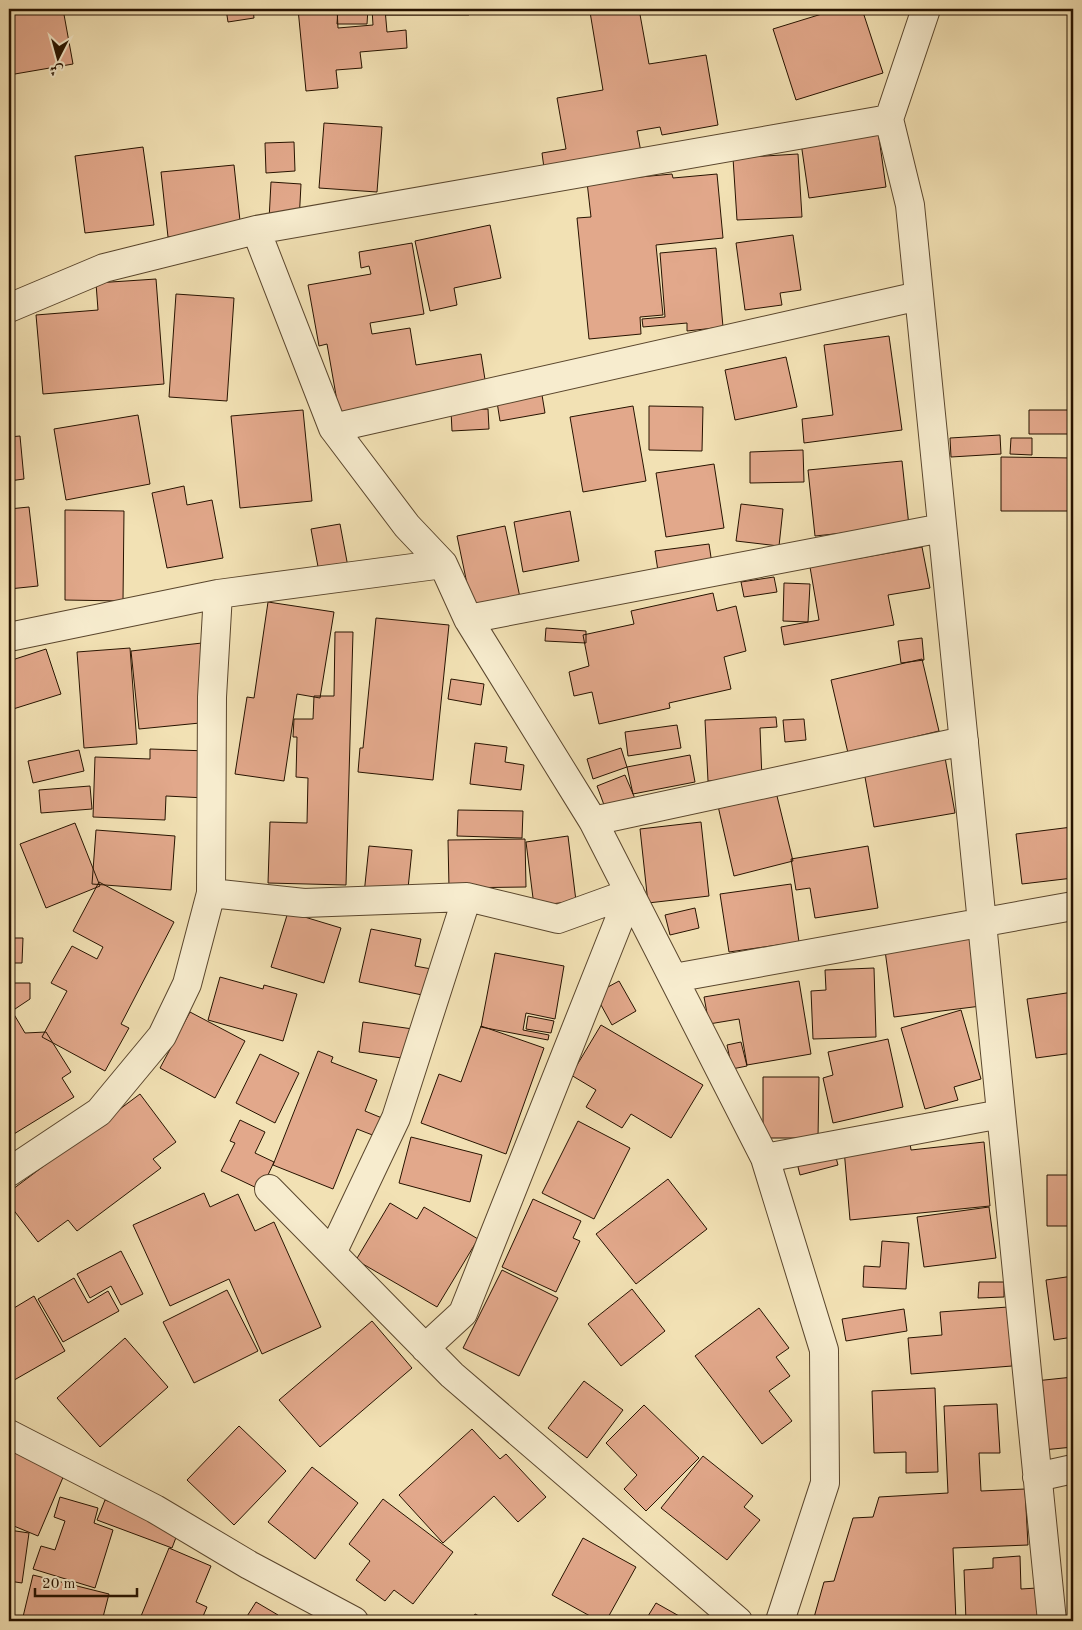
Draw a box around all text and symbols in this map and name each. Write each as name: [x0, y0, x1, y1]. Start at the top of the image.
north arrow: [32, 32, 82, 82]
text: ش: [49, 62, 64, 78]
scale bar: [35, 1565, 138, 1597]
text: 20 m: [42, 1577, 76, 1592]

